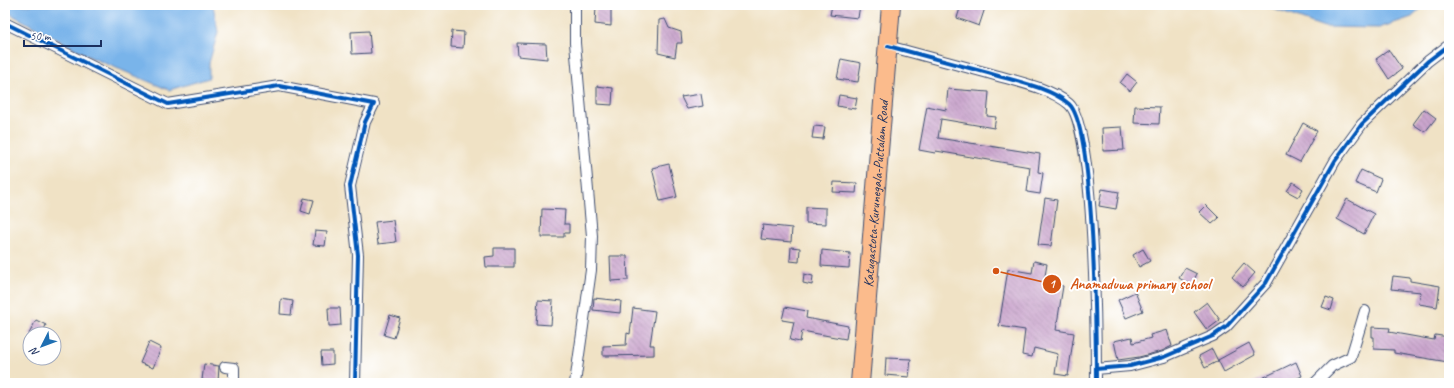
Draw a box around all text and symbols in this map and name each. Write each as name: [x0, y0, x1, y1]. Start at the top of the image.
scale bar: [24, 22, 101, 48]
text: 50 m: [30, 28, 52, 44]
street label: Katugastota-Kurunegala-Puttalam Road: [860, 97, 892, 288]
callout: Anamaduwa primary school: [1042, 271, 1218, 298]
text: Anamaduwa primary school: [1070, 275, 1213, 294]
text: 1: [1049, 276, 1056, 292]
north arrow: [22, 326, 62, 366]
text: N: [26, 344, 42, 360]

